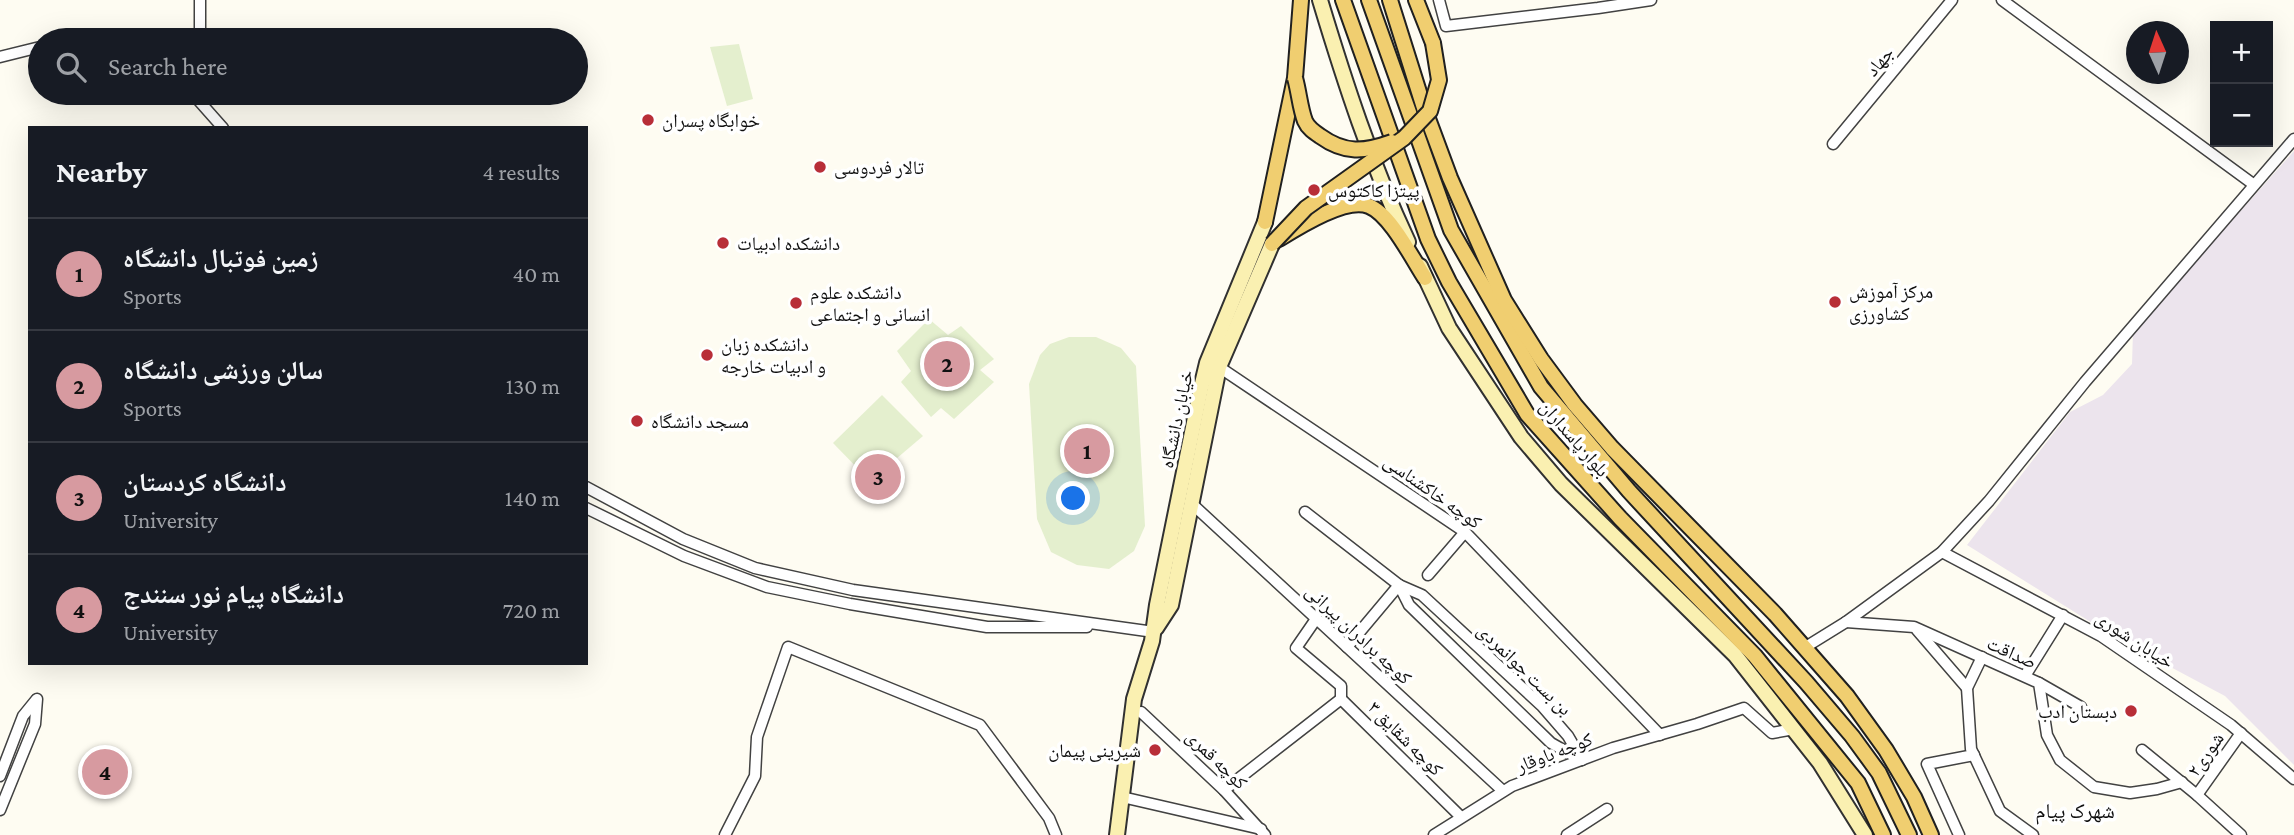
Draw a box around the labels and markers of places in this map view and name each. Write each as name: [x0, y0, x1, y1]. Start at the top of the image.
place label: خوابگاه پسران: [662, 110, 760, 132]
marker: خوابگاه پسران: [640, 112, 656, 128]
place label: تالار فردوسی: [834, 157, 924, 179]
marker: تالار فردوسی: [812, 159, 828, 175]
place label: پیتزا کاکتوس: [1328, 180, 1420, 202]
marker: پیتزا کاکتوس: [1306, 182, 1322, 198]
place label: دانشکده ادبیات: [737, 233, 840, 255]
marker: دانشکده ادبیات: [715, 235, 731, 251]
place label: مرکز آموزش کشاورزی: [1849, 281, 1933, 325]
place label: دانشکده علوم انسانی و اجتماعی: [810, 282, 930, 326]
marker: مرکز آموزش کشاورزی: [1827, 294, 1843, 310]
marker: دانشکده علوم انسانی و اجتماعی: [788, 295, 804, 311]
place label: دانشکده زبان و ادبیات خارجه: [721, 334, 826, 378]
pin: 2: [924, 338, 970, 390]
marker: دانشکده زبان و ادبیات خارجه: [699, 347, 715, 363]
place label: مسجد دانشگاه: [651, 411, 749, 432]
marker: مسجد دانشگاه: [629, 413, 645, 429]
pin: 1: [1064, 425, 1110, 477]
pin: 3: [855, 451, 901, 503]
place label: دبستان ادب: [2038, 701, 2117, 723]
marker: دبستان ادب: [2123, 703, 2139, 719]
place label: شیرینی پیمان: [1048, 740, 1141, 762]
marker: شیرینی پیمان: [1147, 742, 1163, 758]
pin: 4: [82, 746, 128, 798]

